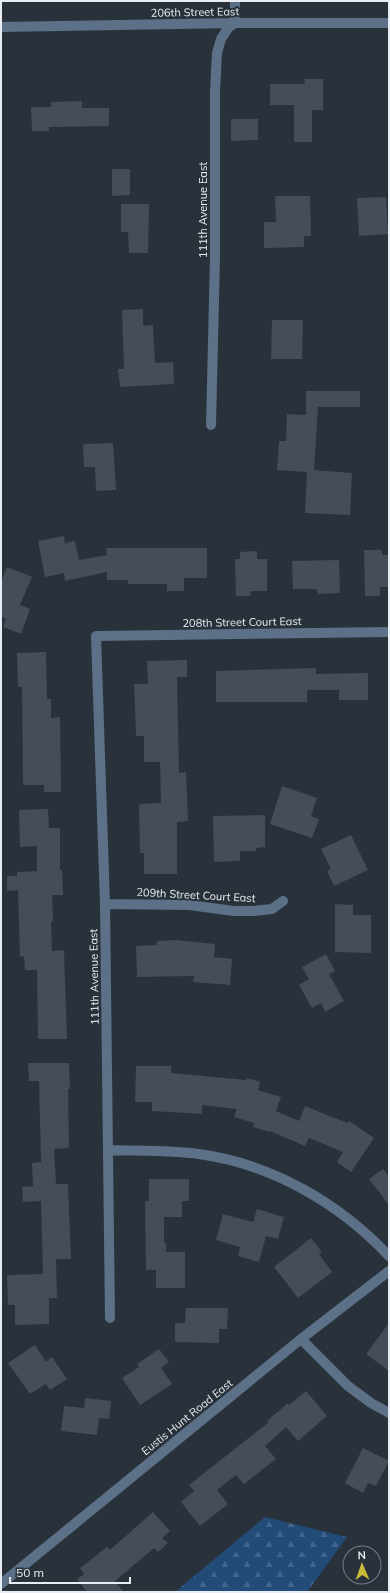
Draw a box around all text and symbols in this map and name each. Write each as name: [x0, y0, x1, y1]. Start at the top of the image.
street label: 206th Street East: [151, 4, 240, 20]
street label: 111th Avenue East: [196, 162, 210, 258]
street label: 208th Street Court East: [182, 614, 302, 630]
street label: 209th Street Court East: [136, 885, 256, 905]
street label: 111th Avenue East: [86, 929, 102, 1025]
street label: Eustis Hunt Road East: [139, 1376, 235, 1458]
north arrow: [342, 1545, 382, 1585]
text: N: [357, 1548, 366, 1562]
scale bar: [10, 1559, 130, 1585]
text: 50 m: [16, 1565, 44, 1580]

